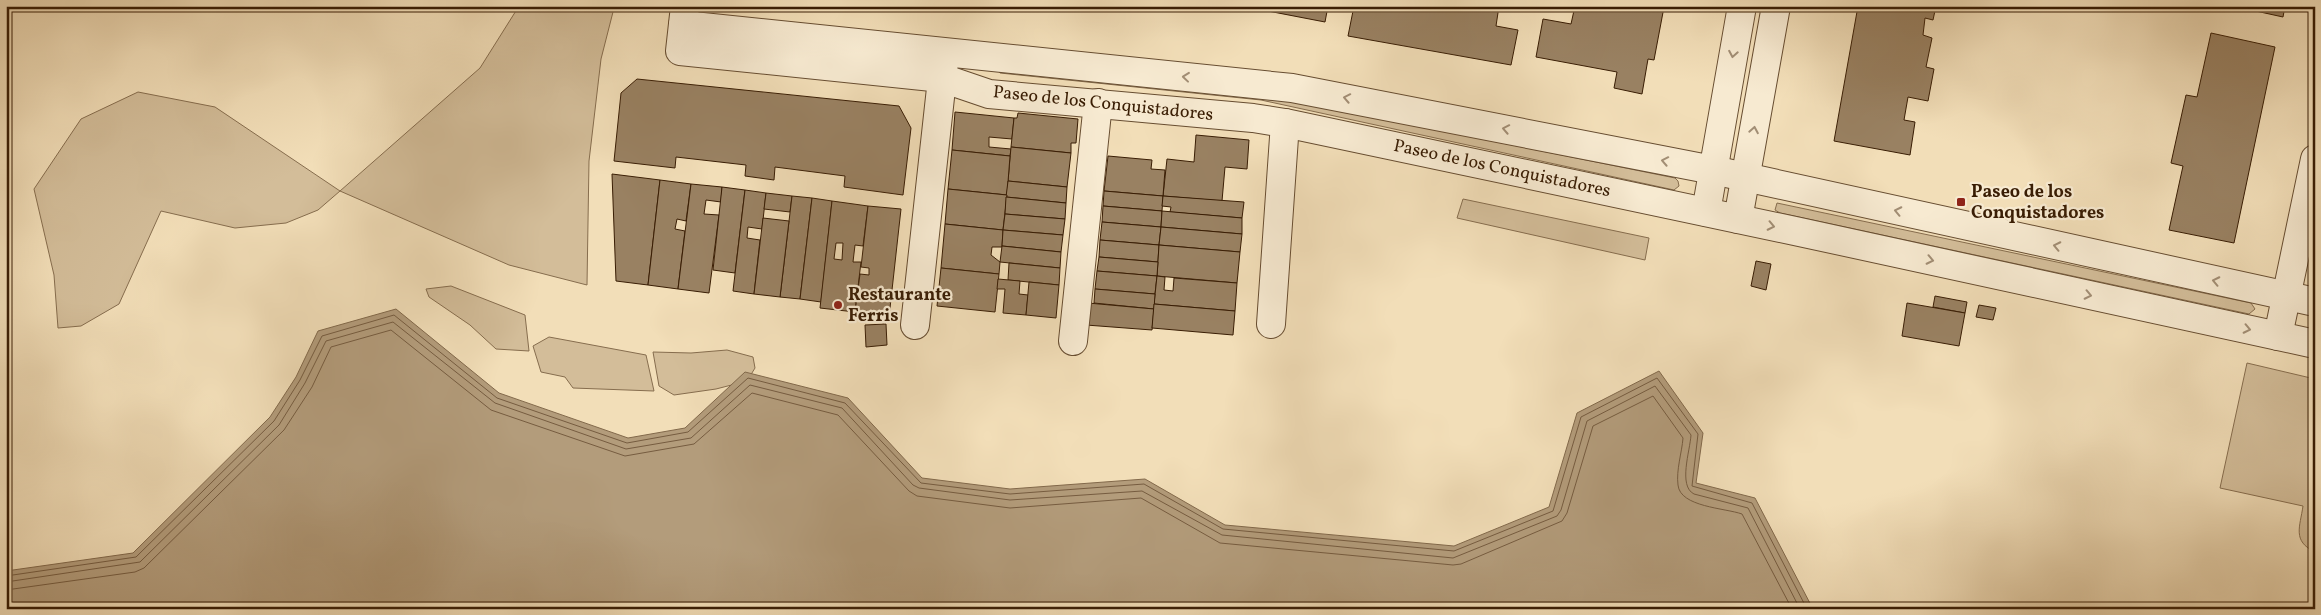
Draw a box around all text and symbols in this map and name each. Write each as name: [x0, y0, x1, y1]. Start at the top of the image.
one-way arrow: [1729, 50, 1739, 59]
one-way arrow: [1181, 72, 1189, 83]
street label: Paseo de los Conquistadores: [992, 80, 1214, 128]
one-way arrow: [1342, 93, 1351, 103]
one-way arrow: [1502, 125, 1511, 135]
one-way arrow: [1748, 125, 1758, 134]
street label: Paseo de los Conquistadores: [1391, 134, 1613, 204]
one-way arrow: [1661, 156, 1670, 167]
place label: Paseo de los Conquistadores: [1971, 180, 2104, 226]
marker: Paseo de los Conquistadores: [1955, 196, 1967, 208]
one-way arrow: [1894, 206, 1903, 217]
one-way arrow: [1766, 220, 1775, 230]
one-way arrow: [2053, 241, 2062, 252]
one-way arrow: [1925, 254, 1934, 265]
one-way arrow: [2211, 276, 2220, 286]
place label: Restaurante Ferris: [848, 283, 951, 329]
one-way arrow: [2084, 289, 2093, 300]
marker: Restaurante Ferris: [832, 299, 844, 311]
one-way arrow: [2243, 324, 2252, 334]

